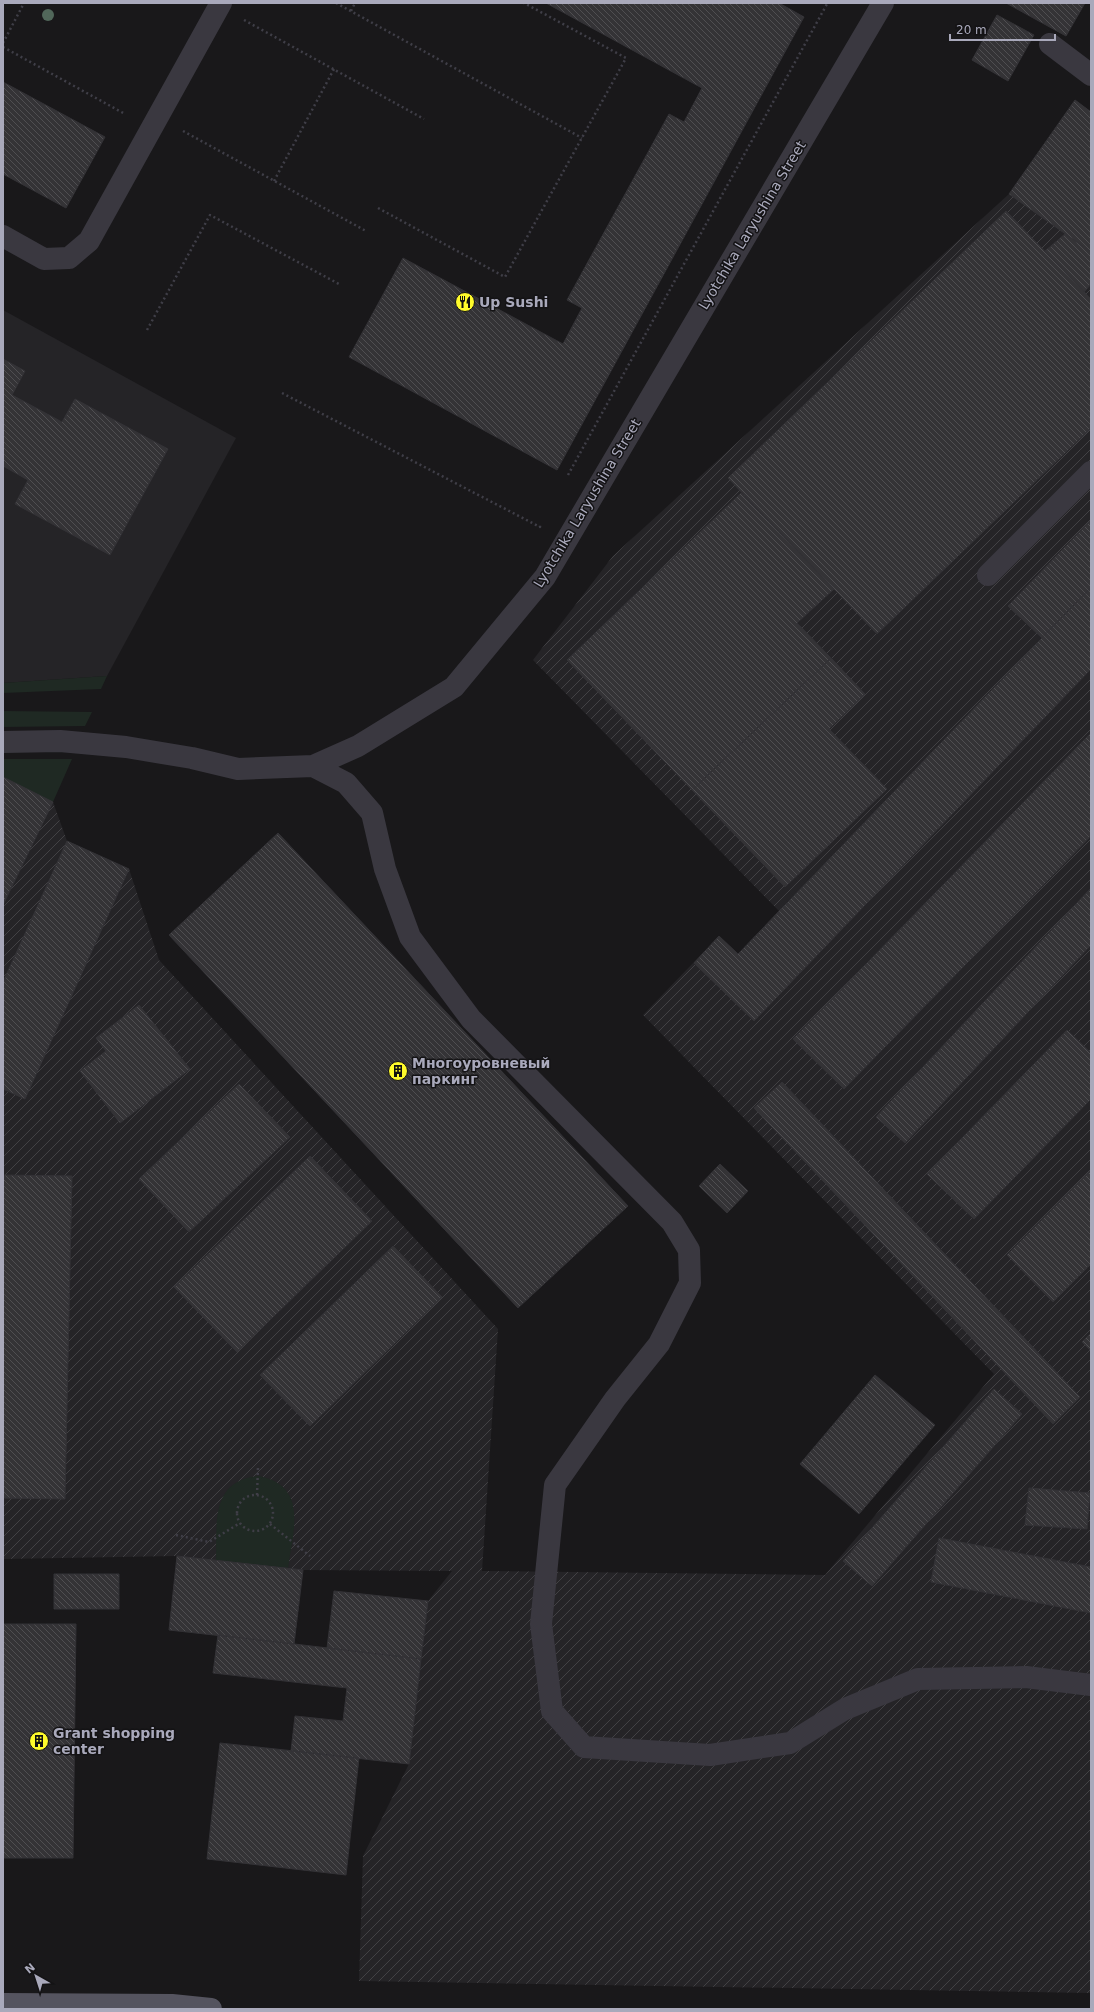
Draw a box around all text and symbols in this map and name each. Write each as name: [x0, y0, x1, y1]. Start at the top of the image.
scale bar: [950, 16, 1055, 42]
text: 20 m: [956, 23, 987, 37]
street label: Lyotchika Laryushina Street: [695, 137, 809, 312]
restaurant icon: Up Sushi: [454, 291, 476, 313]
place label: Up Sushi: [479, 294, 548, 310]
street label: Lyotchika Laryushina Street: [530, 415, 644, 590]
place label: Многоуровневый паркинг: [412, 1055, 550, 1087]
building icon: Многоуровневый паркинг: [387, 1060, 409, 1082]
place label: Grant shopping center: [53, 1725, 175, 1757]
building icon: Grant shopping center: [28, 1730, 50, 1752]
north arrow: [16, 1956, 56, 1996]
text: N: [22, 1961, 38, 1977]

